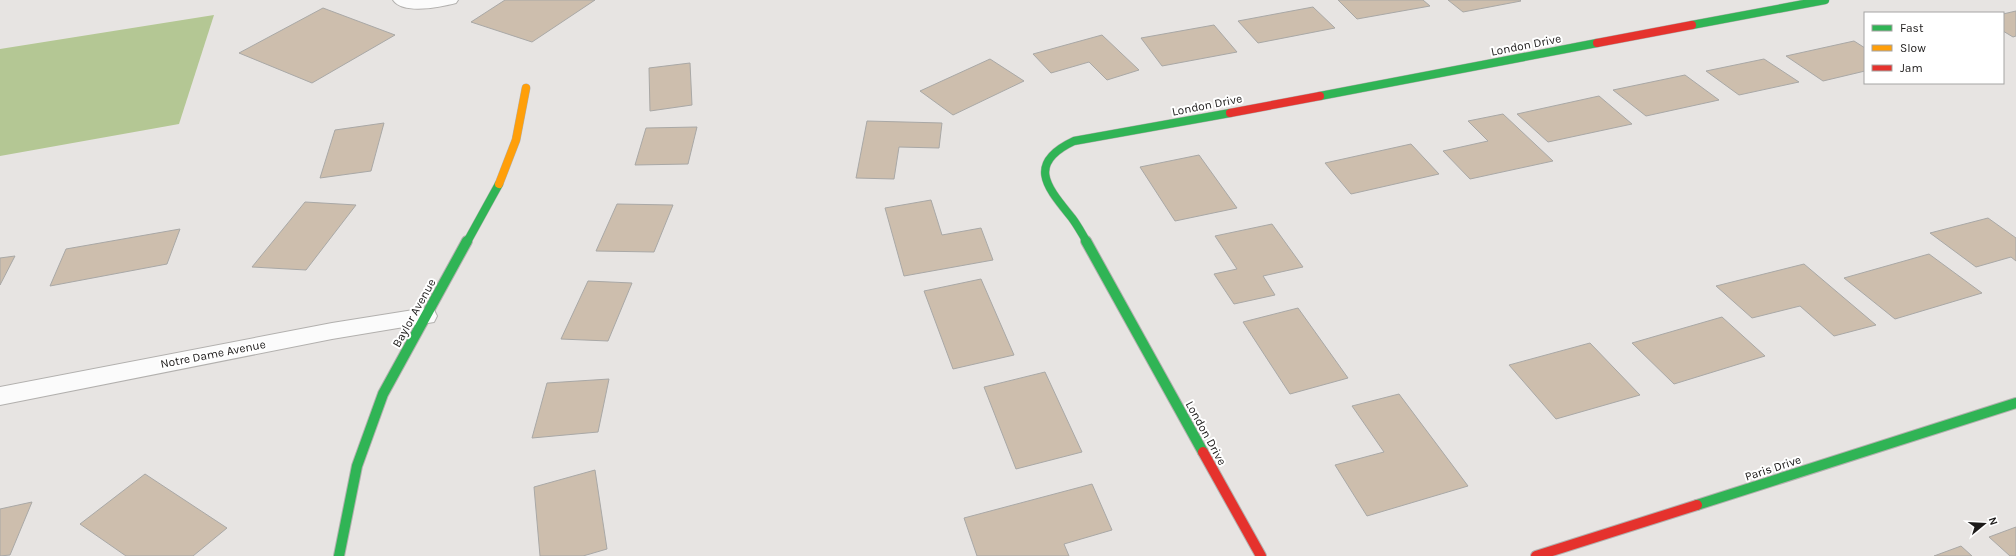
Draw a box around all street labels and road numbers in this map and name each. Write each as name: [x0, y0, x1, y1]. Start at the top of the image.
street label: London Drive: [1490, 31, 1562, 59]
street label: London Drive: [1171, 91, 1243, 119]
street label: Baylor Avenue: [389, 276, 439, 350]
street label: Notre Dame Avenue: [159, 337, 267, 371]
street label: London Drive: [1183, 398, 1229, 468]
street label: Paris Drive: [1743, 452, 1803, 484]

